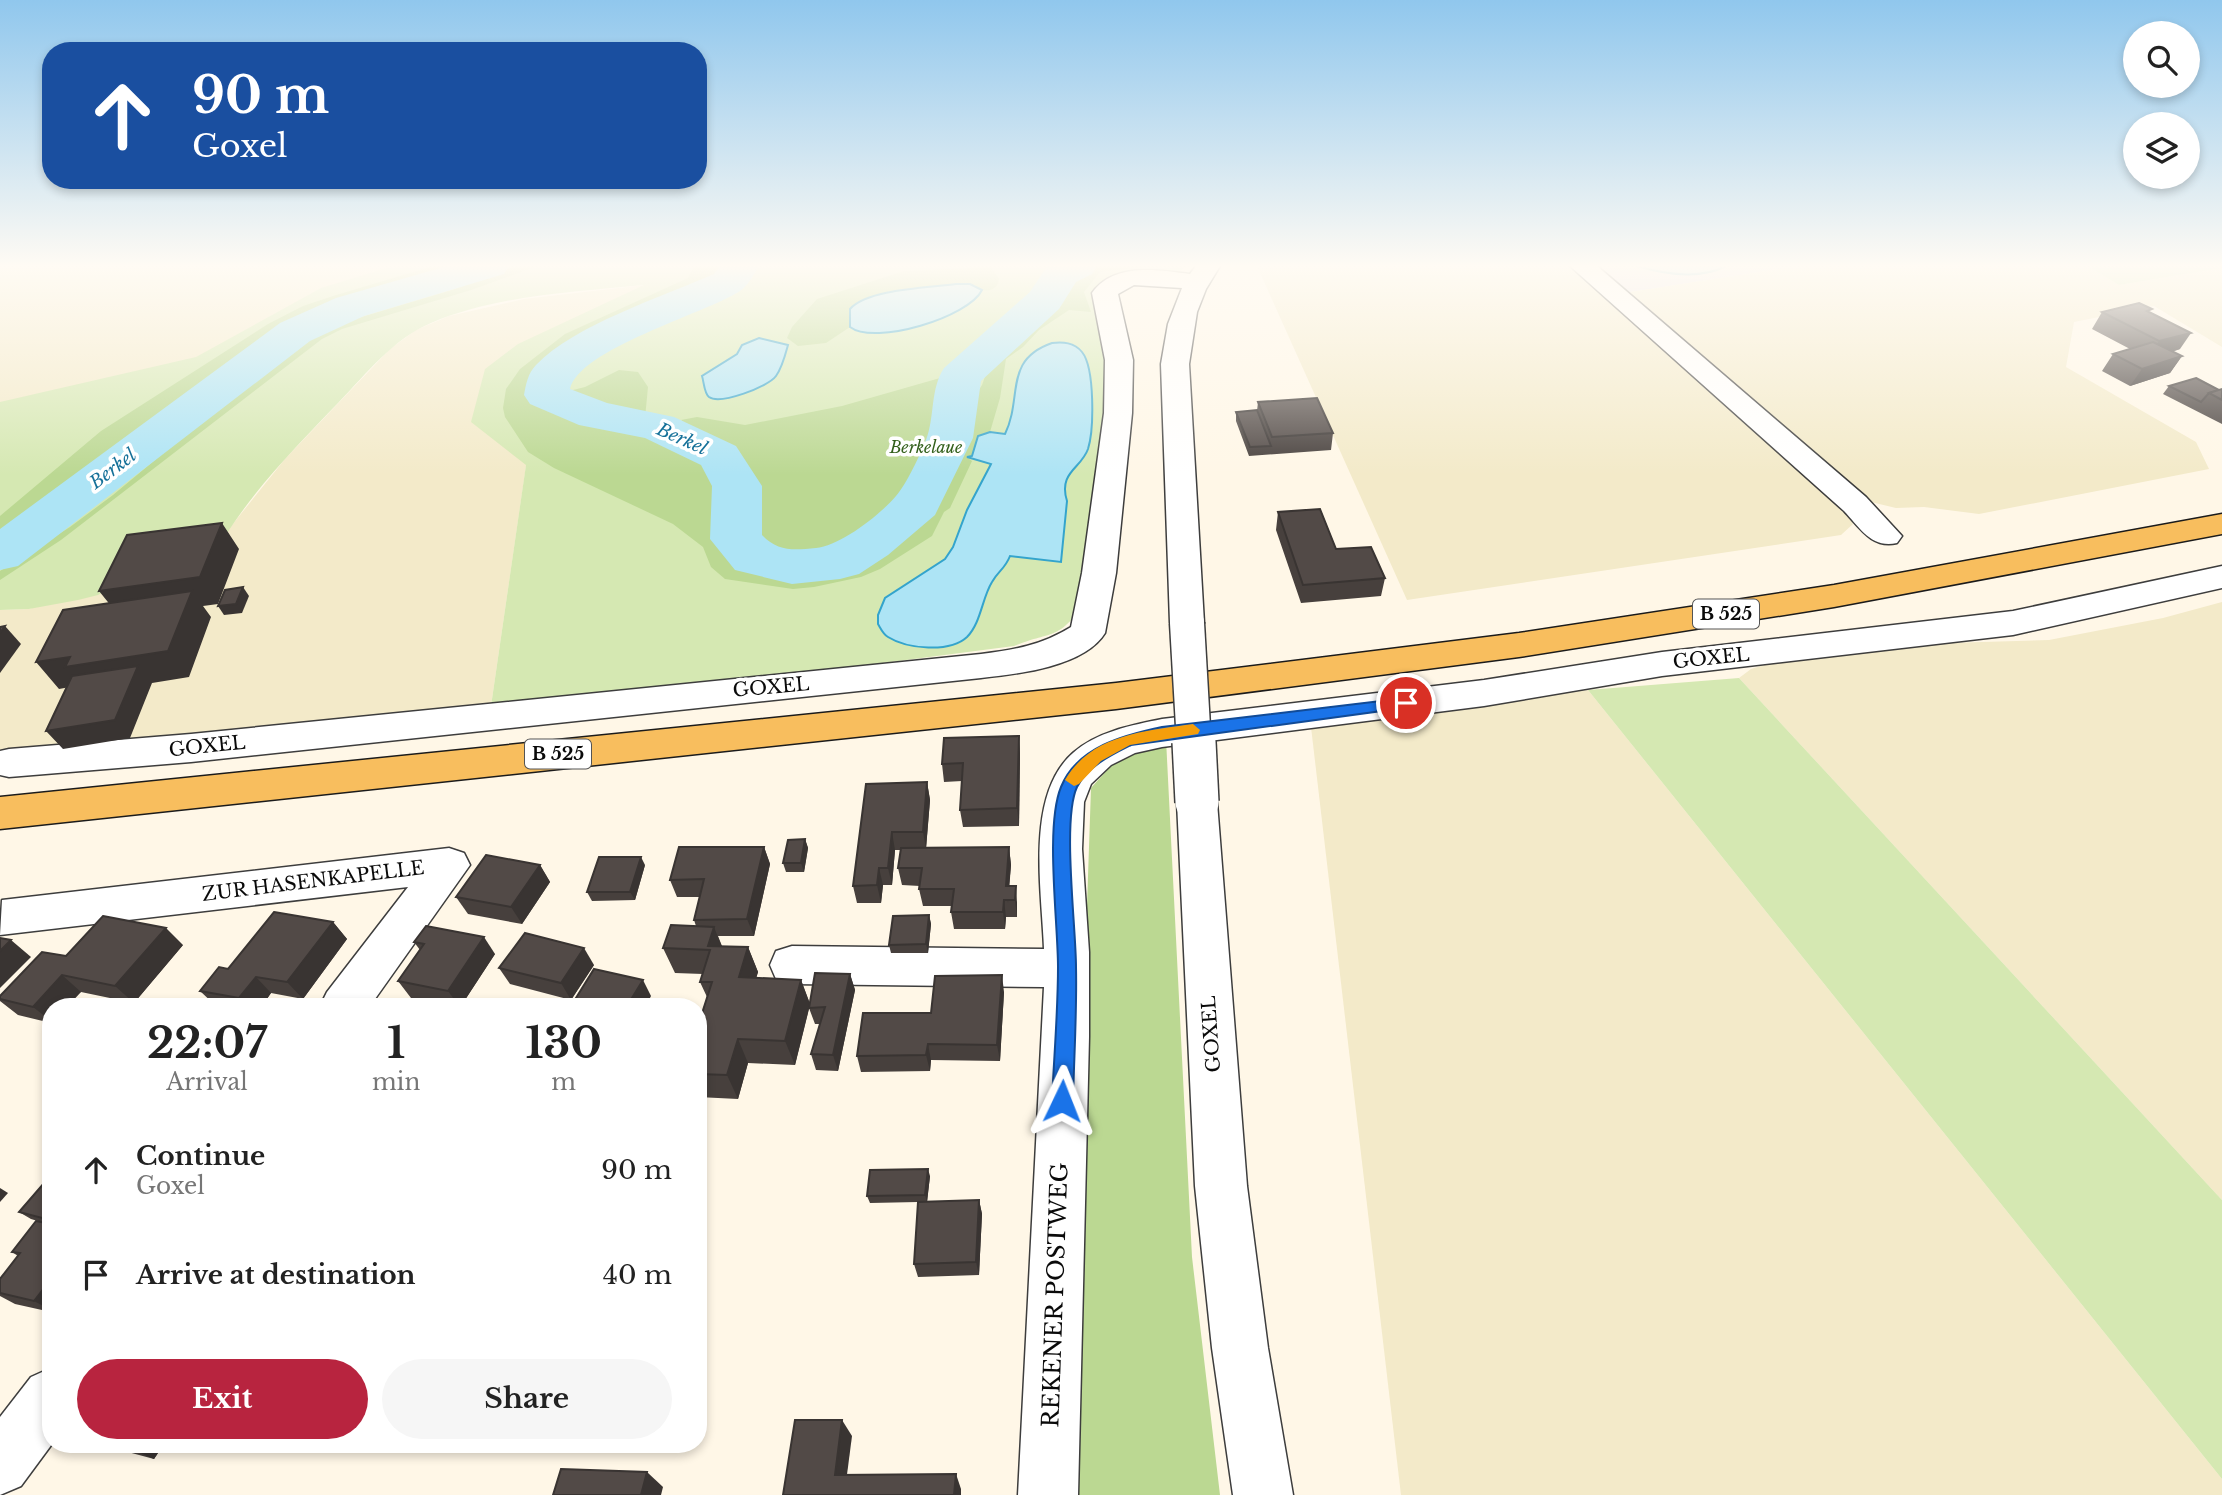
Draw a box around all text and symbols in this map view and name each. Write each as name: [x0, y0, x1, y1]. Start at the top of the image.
map controls: [2123, 21, 2200, 189]
button: search: [2123, 21, 2200, 98]
text: 90 m: [192, 65, 329, 126]
icon: ahead: [77, 70, 168, 161]
button: layers: [2123, 112, 2200, 189]
text: Goxel: [192, 126, 288, 166]
water label: Berkel: [653, 418, 711, 460]
park label: Berkelaue: [889, 437, 963, 457]
water label: Berkel: [85, 444, 141, 494]
road number: B 525: [1693, 600, 1759, 628]
street label: GOXEL: [1672, 643, 1751, 673]
street label: GOXEL: [732, 672, 811, 702]
pin: [1376, 673, 1436, 733]
icon: arrive: [1387, 684, 1425, 722]
street label: GOXEL: [168, 731, 247, 761]
road number: B 525: [525, 740, 591, 768]
street label: ZUR HASENKAPELLE: [200, 856, 426, 906]
street label: GOXEL: [1197, 995, 1225, 1073]
text: 22:07: [147, 1017, 267, 1069]
text: 1: [387, 1017, 405, 1069]
text: 130: [525, 1017, 602, 1069]
position arrow: [1025, 1064, 1099, 1138]
text: Arrival: [166, 1068, 248, 1096]
text: min: [372, 1068, 420, 1096]
text: m: [551, 1068, 576, 1096]
text: Continue: [136, 1140, 265, 1172]
icon: ahead: [77, 1151, 115, 1189]
text: 90 m: [601, 1154, 672, 1186]
street label: REKENER POSTWEG: [1036, 1162, 1074, 1428]
text: Goxel: [136, 1172, 205, 1200]
icon: arrive: [77, 1256, 115, 1294]
text: Arrive at destination: [136, 1259, 416, 1291]
text: 40 m: [603, 1259, 672, 1291]
button: Exit: [77, 1359, 368, 1439]
button: Share: [382, 1359, 672, 1439]

